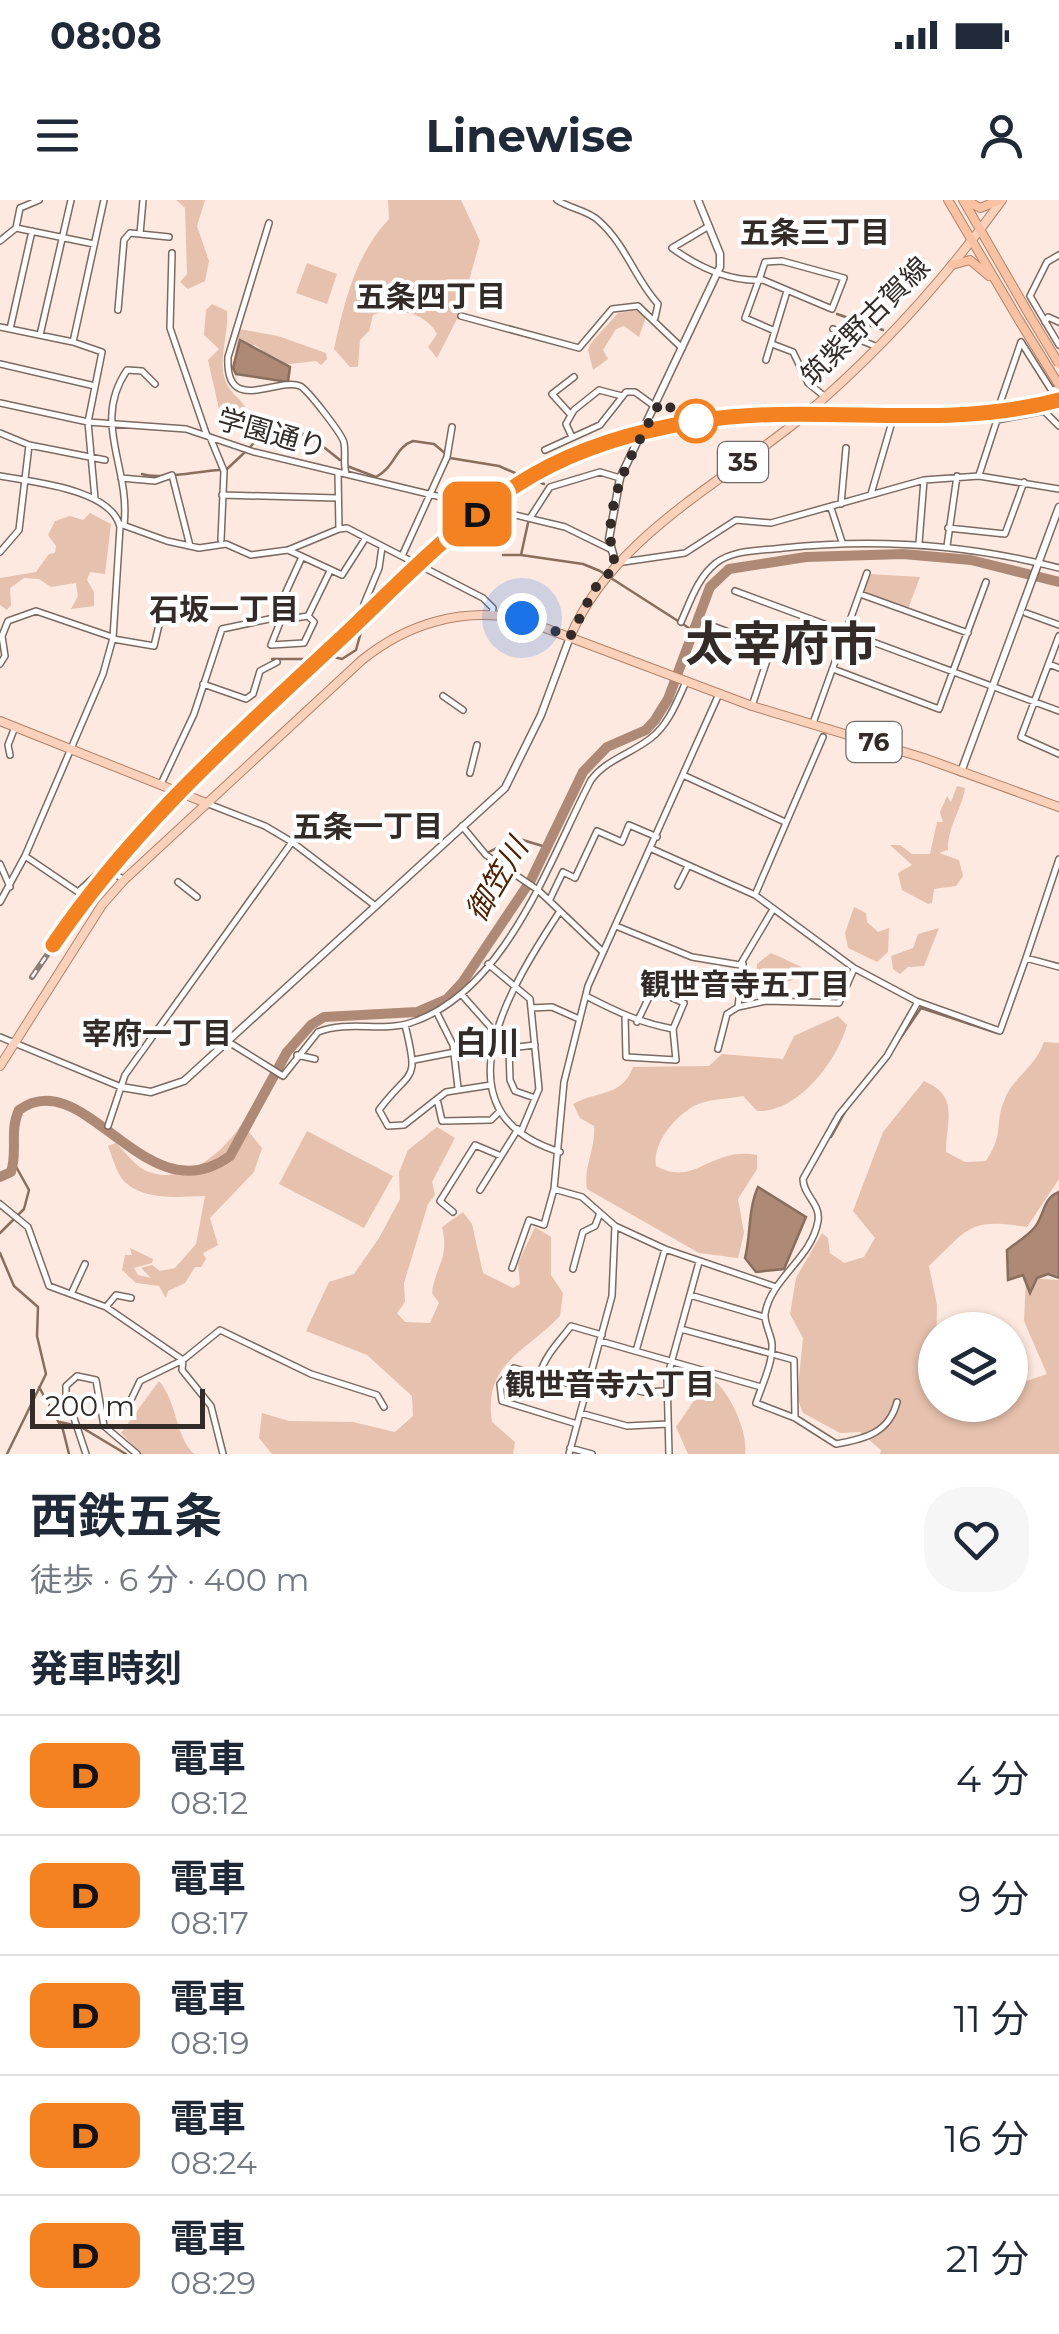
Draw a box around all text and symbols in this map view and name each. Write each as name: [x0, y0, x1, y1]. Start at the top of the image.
text: 08:08: [50, 12, 162, 59]
icon: menu: [30, 108, 85, 163]
text: Linewise: [426, 108, 633, 163]
icon: person: [974, 108, 1029, 163]
district label: 五条三丁目: [740, 214, 890, 251]
street label: 筑紫野古賀線: [794, 250, 936, 392]
district label: 五条四丁目: [356, 278, 506, 315]
unlabelled marker: [675, 400, 717, 442]
street label: 学園通り: [213, 401, 331, 465]
road number: 35: [718, 442, 768, 482]
line badge: D: [444, 482, 510, 546]
text: D: [463, 493, 491, 536]
district label: 石坂一丁目: [149, 591, 299, 628]
your location: [497, 593, 547, 643]
district label: 太宰府市: [685, 615, 877, 673]
road number: 76: [846, 722, 902, 762]
district label: 五条一丁目: [293, 808, 443, 845]
water label: 御笠川: [458, 829, 537, 928]
district label: 観世音寺五丁目: [640, 966, 850, 1003]
district label: 宰府一丁目: [82, 1015, 232, 1052]
district label: 白川: [455, 1023, 519, 1062]
map controls: [918, 1312, 1028, 1422]
button: layers: [918, 1312, 1028, 1422]
district label: 観世音寺六丁目: [505, 1366, 715, 1403]
scale bar: [30, 1384, 205, 1428]
text: 200 m: [45, 1389, 135, 1423]
text: 西鉄五条: [30, 1487, 222, 1545]
button: heart: [924, 1487, 1029, 1592]
text: 徒歩 · 6 分 · 400 m: [30, 1560, 309, 1599]
text: 発車時刻: [30, 1645, 182, 1692]
text: 電車: [170, 1735, 246, 1782]
text: D: [71, 1754, 99, 1797]
text: 4 分: [956, 1755, 1029, 1802]
text: 08:12: [170, 1783, 248, 1822]
text: 電車: [170, 1855, 246, 1902]
text: D: [71, 1874, 99, 1917]
text: 9 分: [958, 1875, 1029, 1922]
text: 08:17: [170, 1903, 249, 1942]
text: 電車: [170, 1975, 246, 2022]
text: D: [71, 1994, 99, 2037]
text: 11 分: [954, 1995, 1029, 2042]
text: 08:19: [170, 2023, 249, 2062]
text: 電車: [170, 2095, 246, 2142]
text: D: [71, 2114, 99, 2157]
text: 16 分: [944, 2115, 1029, 2162]
text: 08:24: [170, 2143, 257, 2182]
text: 電車: [170, 2215, 246, 2262]
text: D: [71, 2234, 99, 2277]
text: 21 分: [946, 2235, 1029, 2282]
text: 08:29: [170, 2263, 256, 2302]

